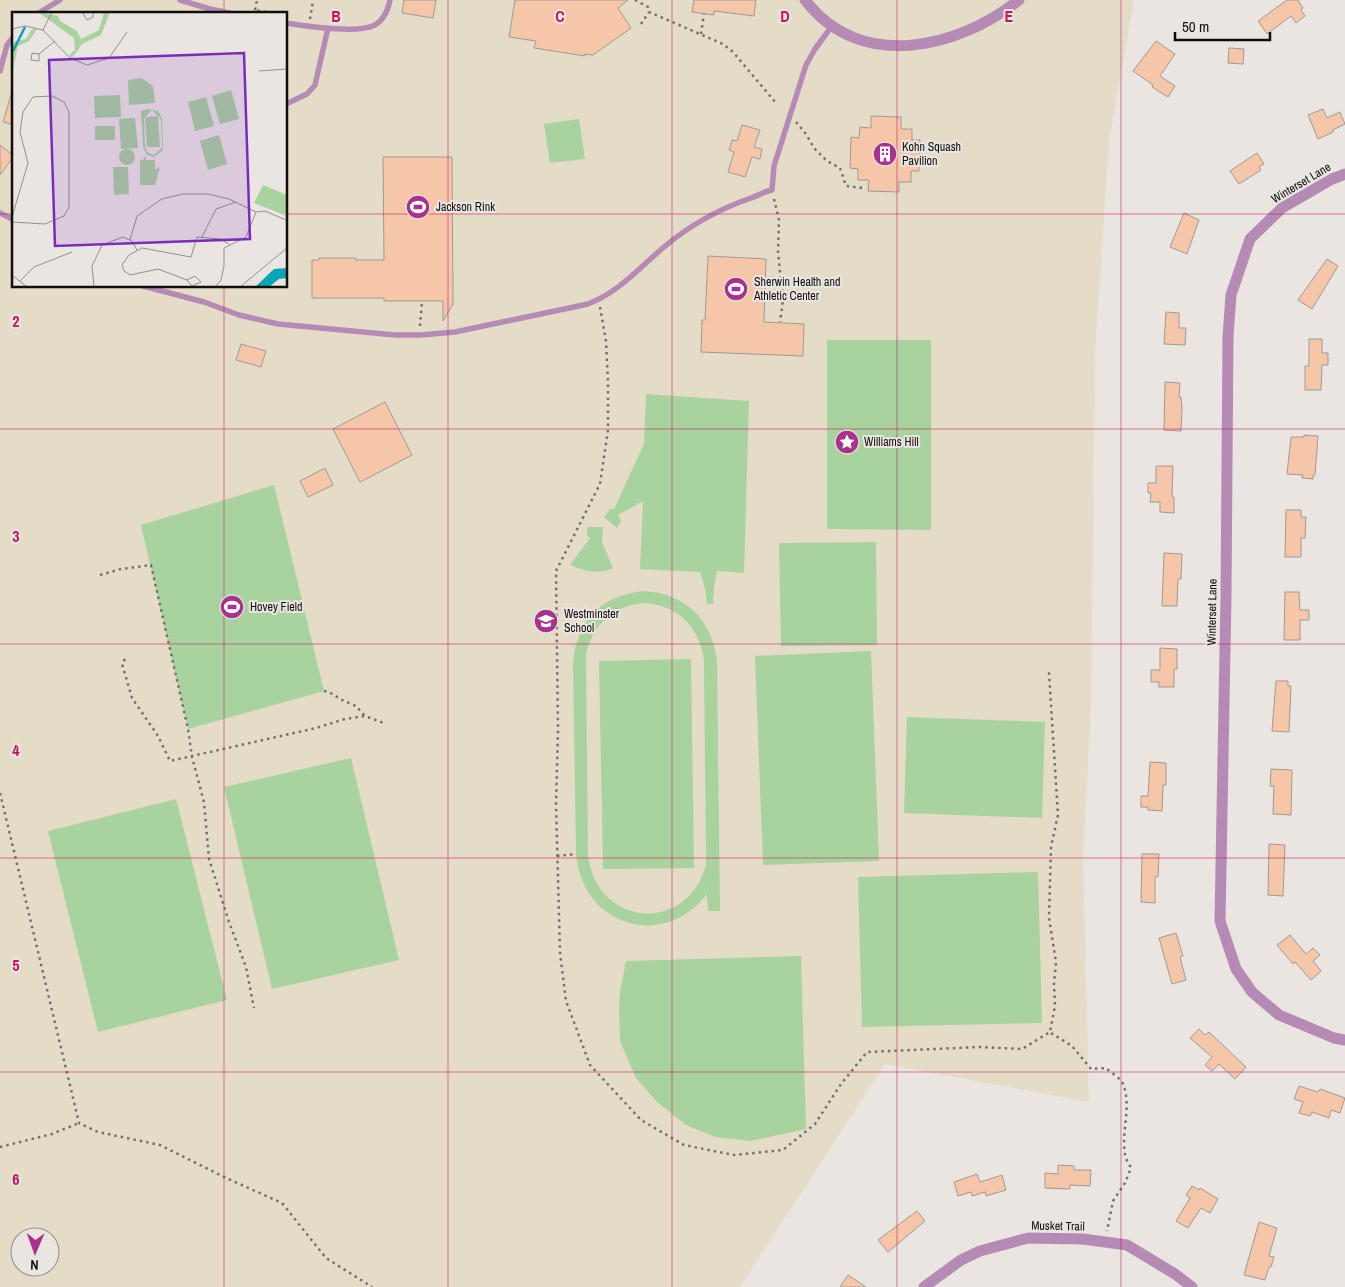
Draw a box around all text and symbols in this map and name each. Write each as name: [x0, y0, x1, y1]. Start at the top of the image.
text: B: [331, 5, 341, 27]
text: C: [555, 5, 565, 27]
text: D: [780, 5, 790, 27]
text: E: [1005, 5, 1014, 27]
scale bar: [1175, 10, 1270, 42]
inset map: [12, 12, 288, 288]
text: 50 m: [1182, 16, 1209, 37]
place label: Kohn Squash Pavilion: [902, 139, 961, 169]
building icon: Kohn Squash Pavilion: [872, 141, 898, 167]
street label: Winterset Lane: [1268, 159, 1334, 207]
sports icon: Jackson Rink: [405, 194, 431, 220]
place label: Jackson Rink: [436, 199, 495, 215]
place label: Sherwin Health and Athletic Center: [753, 274, 840, 304]
sports icon: Sherwin Health and Athletic Center: [723, 276, 749, 302]
text: 2: [12, 310, 20, 332]
place icon: Williams Hill: [834, 429, 860, 455]
place label: Williams Hill: [864, 434, 919, 450]
text: 3: [12, 525, 20, 547]
street label: Winterset Lane: [1203, 578, 1221, 646]
sports icon: Hovey Field: [219, 594, 245, 620]
place label: Hovey Field: [250, 599, 303, 615]
place label: Westminster School: [564, 606, 620, 636]
school or university icon: Westminster School: [533, 608, 559, 634]
text: 4: [12, 739, 20, 761]
text: 5: [12, 954, 20, 976]
text: 6: [12, 1168, 20, 1190]
street label: Musket Trail: [1031, 1218, 1085, 1234]
north arrow: [10, 1227, 60, 1277]
text: N: [30, 1256, 39, 1274]

